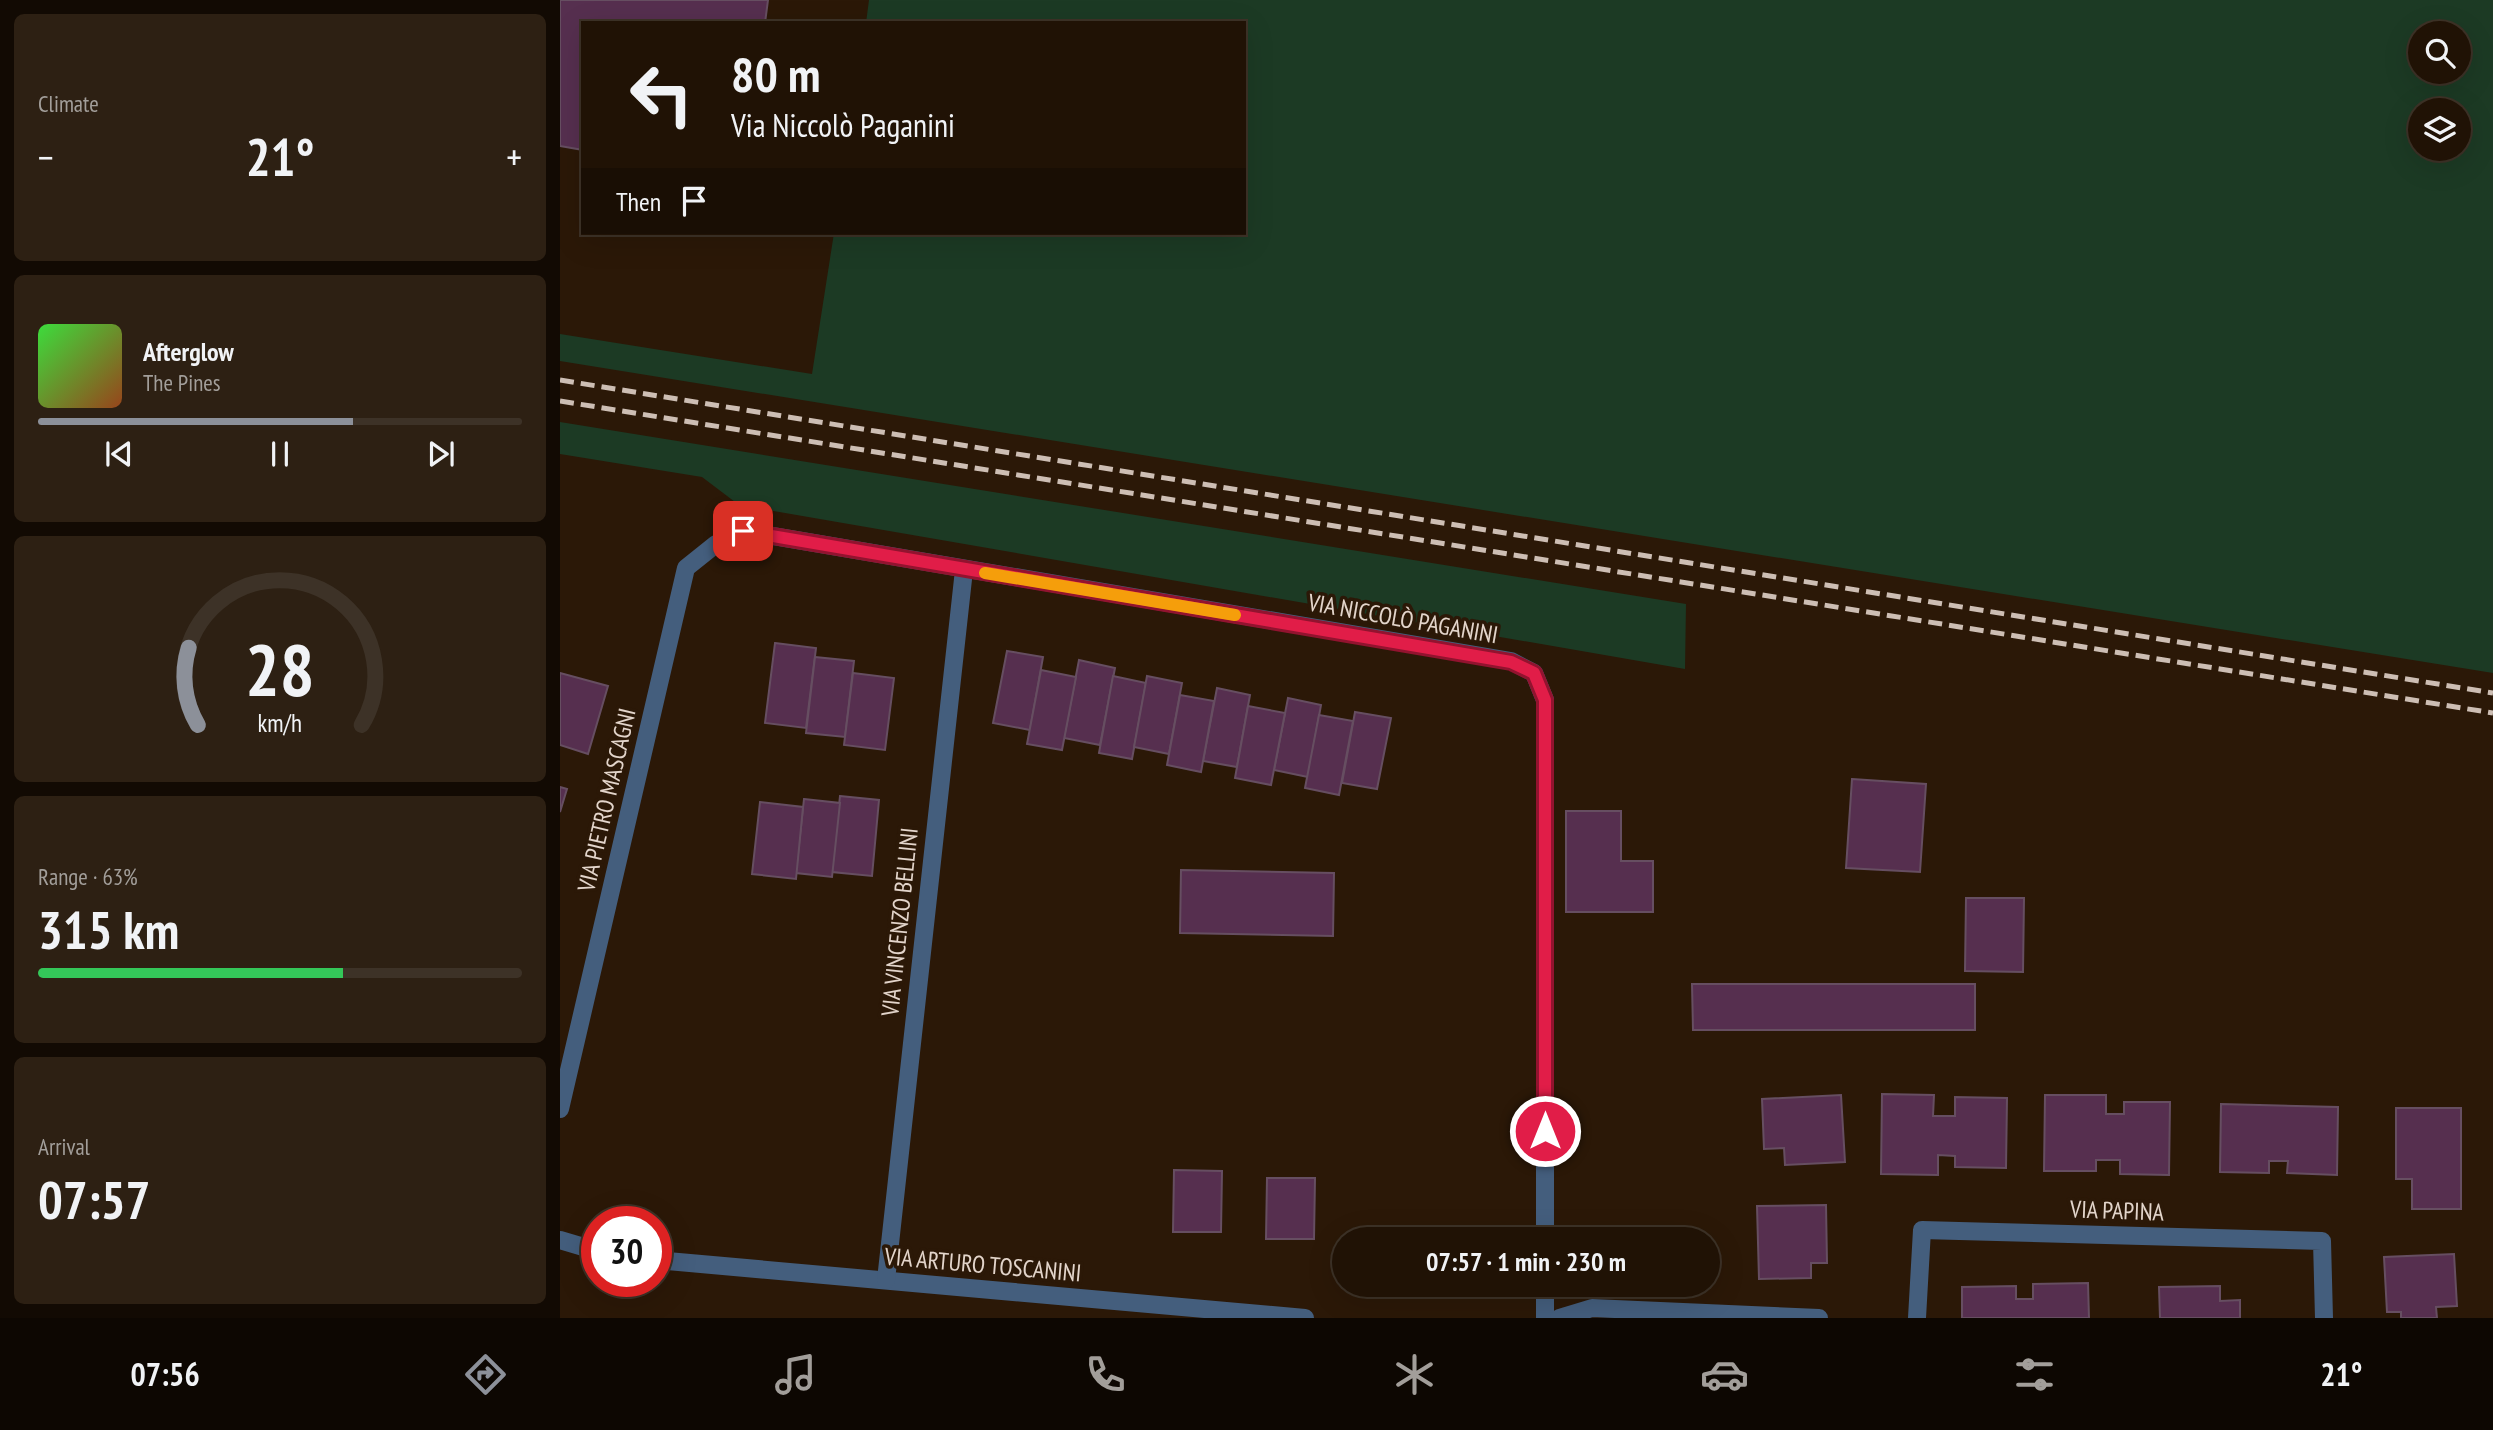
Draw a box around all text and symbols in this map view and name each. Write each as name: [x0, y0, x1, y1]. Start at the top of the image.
map controls: [2408, 21, 2471, 161]
button: search: [2408, 21, 2471, 84]
text: 80 m: [731, 42, 820, 106]
icon: left: [616, 49, 707, 140]
text: Climate: [38, 89, 99, 118]
button: layers: [2408, 98, 2471, 161]
text: Via Niccolò Paganini: [731, 104, 955, 146]
text: 21°: [246, 123, 314, 190]
text: −: [38, 132, 54, 181]
text: +: [506, 132, 522, 181]
icon: arrive: [675, 182, 713, 220]
text: Then: [616, 185, 661, 218]
text: Afterglow: [143, 335, 234, 368]
text: The Pines: [143, 368, 221, 397]
icon: previous: [100, 435, 138, 473]
icon: pause: [261, 435, 299, 473]
icon: next: [422, 435, 460, 473]
pin: [713, 501, 773, 561]
icon: arrive: [724, 512, 762, 550]
street label: VIA NICCOLÒ PAGANINI: [1305, 586, 1501, 650]
text: 28: [245, 621, 315, 715]
street label: VIA PIETRO MASCAGNI: [570, 705, 643, 896]
text: km/h: [258, 707, 302, 739]
street label: VIA VINCENZO BELLINI: [874, 826, 925, 1019]
text: Range · 63%: [38, 862, 138, 891]
text: 315 km: [38, 896, 179, 963]
position arrow: [1508, 1094, 1582, 1168]
text: Arrival: [38, 1132, 90, 1161]
text: 07:57: [38, 1166, 150, 1233]
street label: VIA PAPINA: [2069, 1193, 2165, 1228]
speed limit sign: 30: [581, 1206, 672, 1297]
street label: VIA ARTURO TOSCANINI: [882, 1240, 1083, 1289]
text: 07:57 · 1 min · 230 m: [1426, 1245, 1626, 1278]
icon: directions: [461, 1350, 510, 1399]
icon: music: [771, 1350, 820, 1399]
icon: phone: [1081, 1350, 1130, 1399]
icon: climate: [1390, 1350, 1439, 1399]
icon: car: [1700, 1350, 1749, 1399]
icon: filters: [2010, 1350, 2059, 1399]
text: 07:56: [130, 1353, 200, 1395]
text: 21°: [2320, 1353, 2363, 1395]

